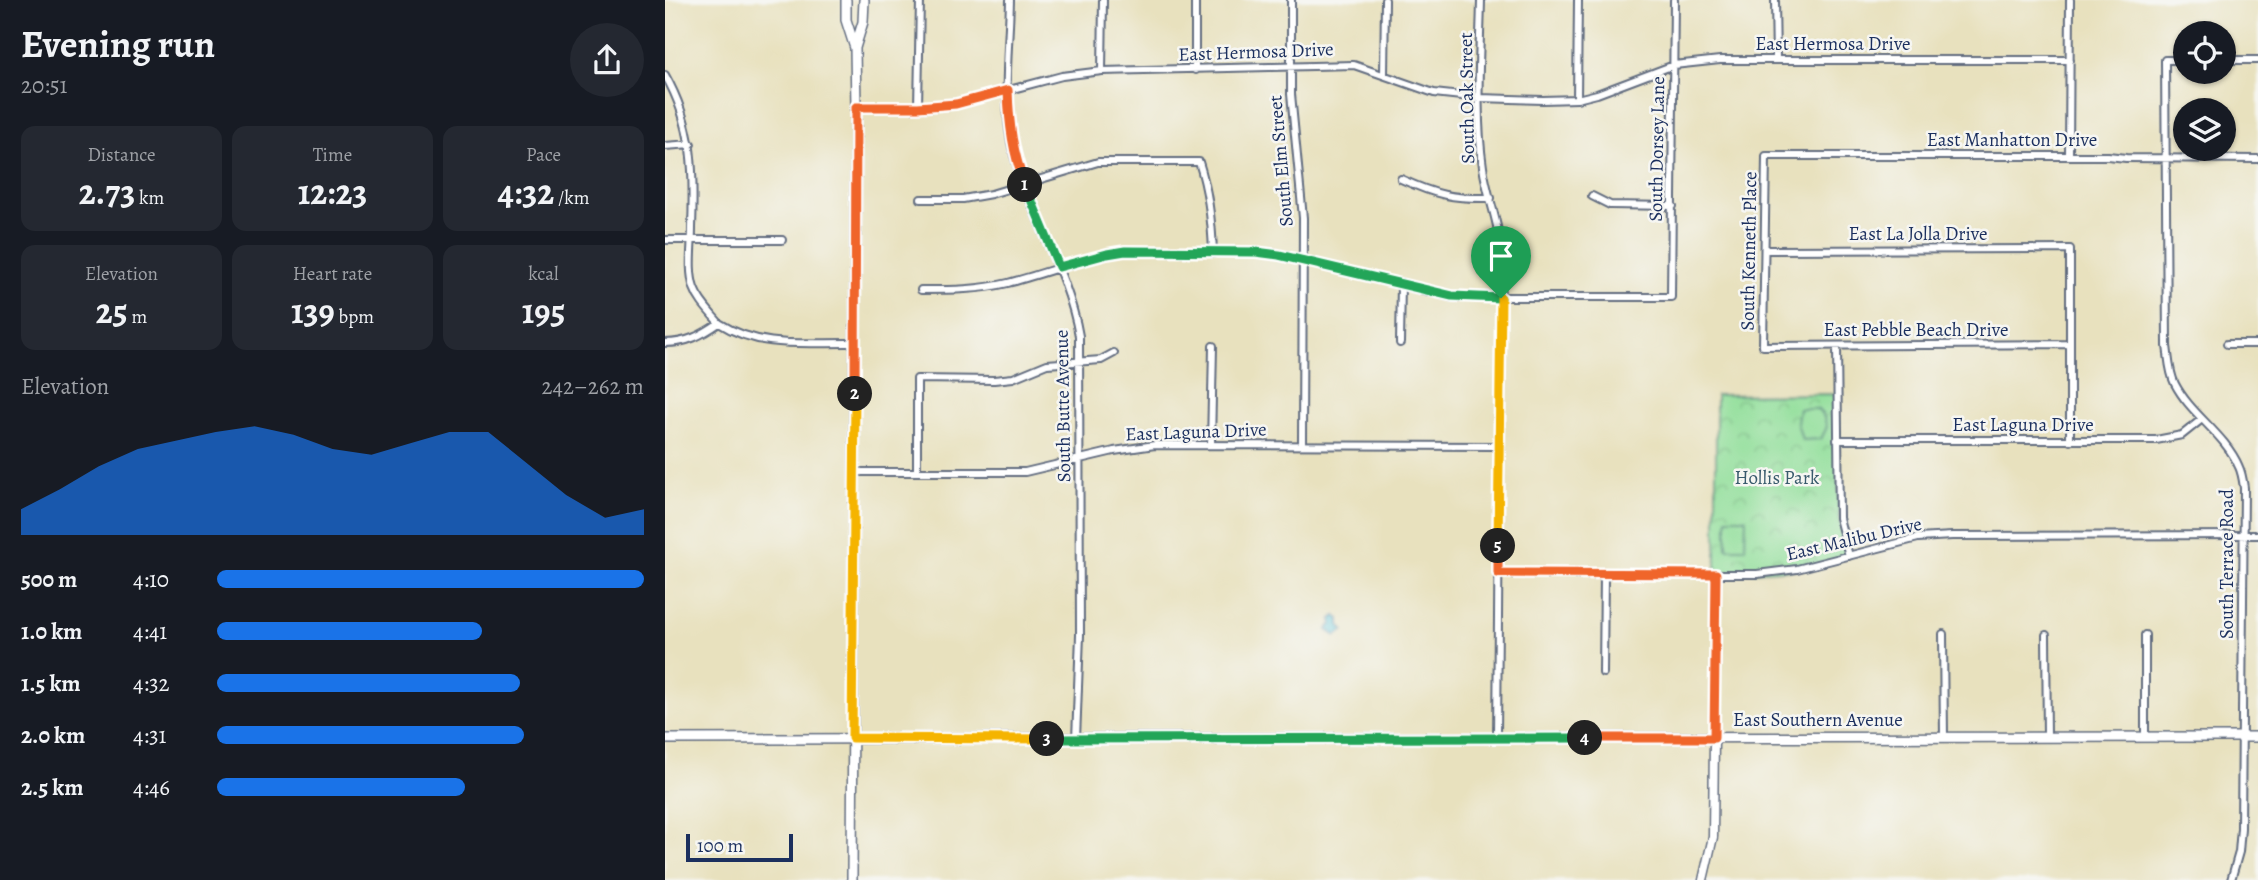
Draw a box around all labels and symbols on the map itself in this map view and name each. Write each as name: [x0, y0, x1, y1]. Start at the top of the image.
street label: East Hermosa Drive: [1755, 31, 1911, 57]
street label: South Oak Street: [1453, 32, 1481, 164]
street label: East Hermosa Drive: [1178, 36, 1334, 68]
street label: South Dorsey Lane: [1643, 76, 1671, 222]
street label: South Elm Street: [1262, 94, 1300, 228]
street label: East Manhatton Drive: [1927, 127, 2097, 153]
pin: 1: [1007, 168, 1043, 202]
street label: South Kenneth Place: [1735, 171, 1763, 331]
street label: East La Jolla Drive: [1848, 221, 1988, 247]
pin: [1471, 226, 1531, 298]
street label: East Pebble Beach Drive: [1824, 317, 2008, 343]
street label: South Butte Avenue: [1049, 329, 1077, 483]
pin: 2: [837, 376, 873, 412]
street label: East Laguna Drive: [1952, 412, 2094, 438]
street label: East Laguna Drive: [1125, 417, 1267, 447]
park label: Hollis Park: [1734, 465, 1820, 491]
street label: South Terrace Road: [2214, 488, 2240, 639]
street label: East Malibu Drive: [1784, 511, 1924, 567]
pin: 5: [1481, 528, 1515, 564]
street label: East Southern Avenue: [1733, 707, 1903, 733]
pin: 4: [1567, 720, 1602, 756]
pin: 3: [1029, 722, 1065, 756]
scale bar: [686, 831, 793, 863]

